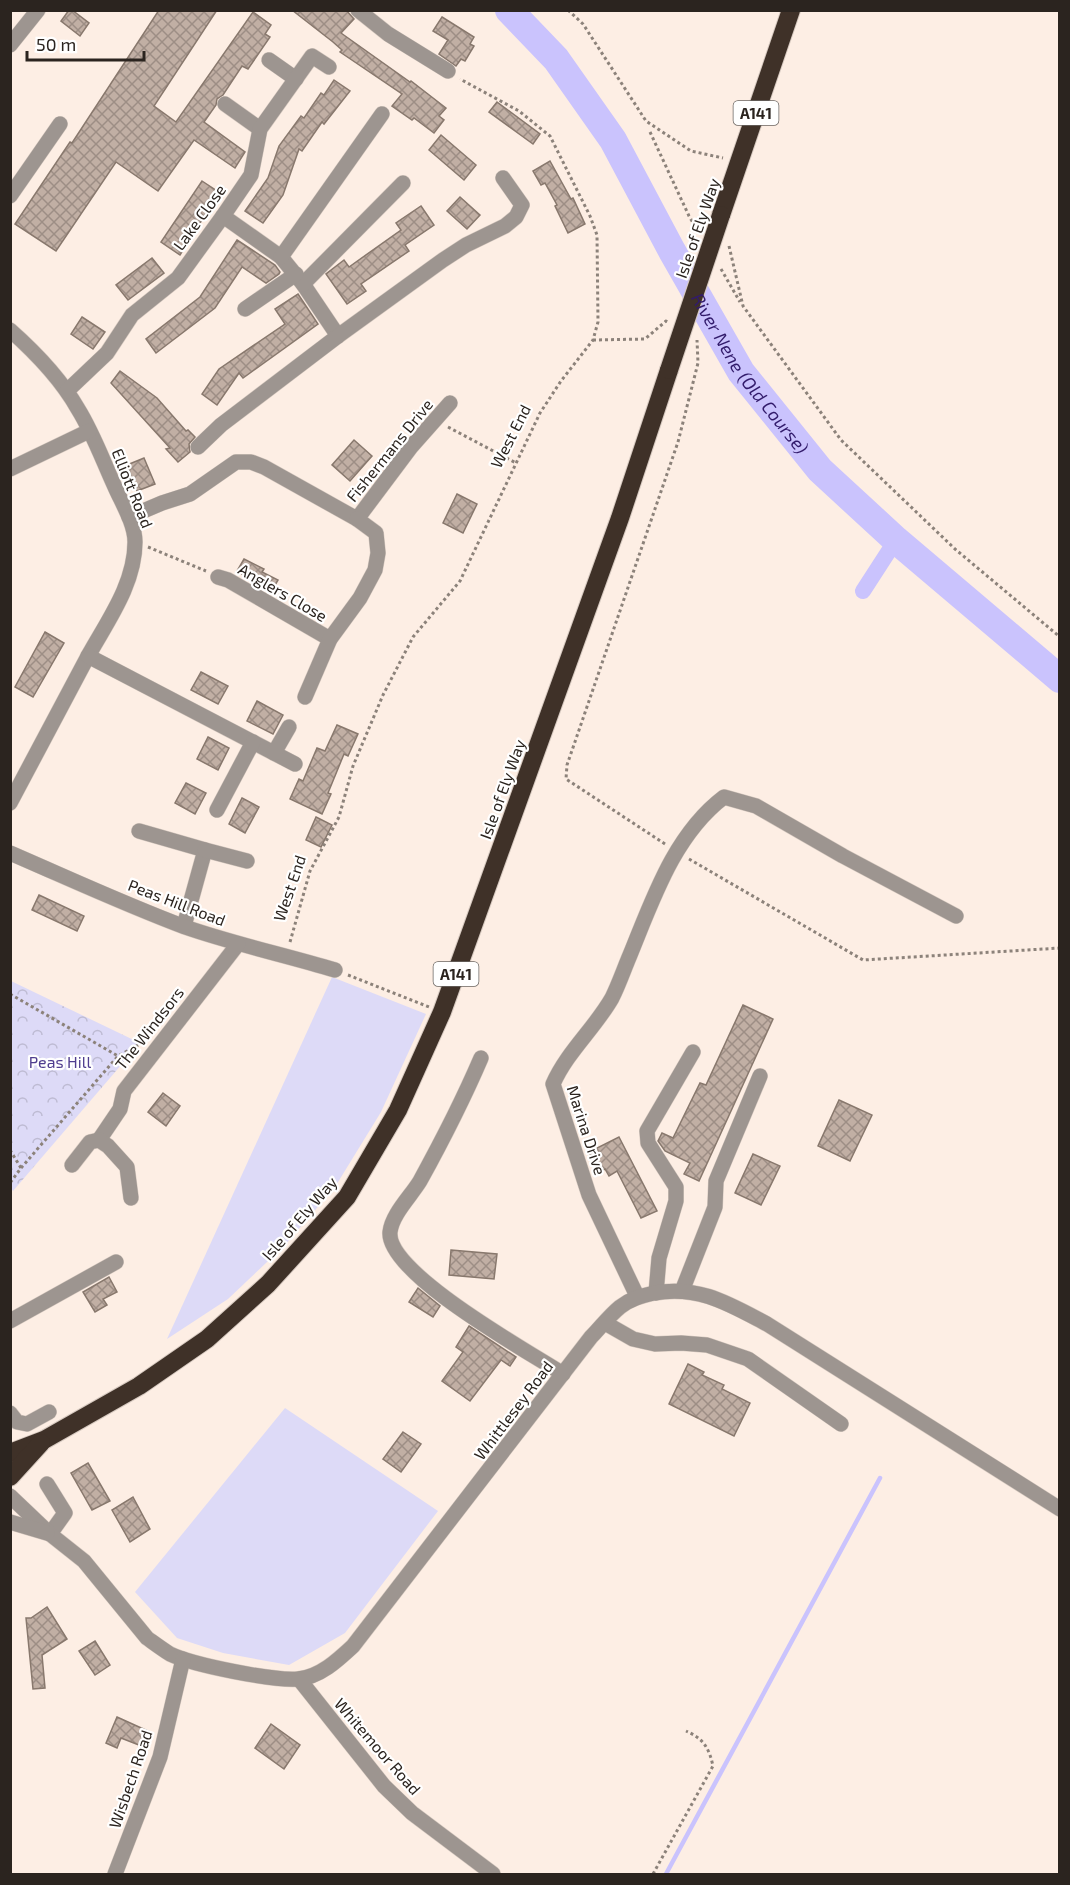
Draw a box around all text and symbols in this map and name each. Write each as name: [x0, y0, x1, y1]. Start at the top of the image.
scale bar: [27, 24, 144, 62]
text: 50 m: [36, 33, 76, 55]
road number: A141: [734, 101, 778, 125]
street label: Isle of Ely Way: [671, 175, 723, 281]
street label: Lake Close: [169, 180, 229, 254]
water label: River Nene (Old Course): [687, 289, 814, 459]
street label: Fishermans Drive: [342, 395, 436, 505]
street label: West End: [486, 401, 534, 471]
street label: Elliott Road: [108, 445, 158, 531]
street label: Anglers Close: [235, 559, 331, 625]
street label: Isle of Ely Way: [475, 736, 529, 841]
street label: West End: [269, 852, 309, 924]
street label: Peas Hill Road: [126, 875, 228, 929]
road number: A141: [434, 962, 478, 986]
street label: The Windsors: [111, 983, 187, 1073]
park label: Peas Hill: [29, 1052, 92, 1071]
street label: Marina Drive: [564, 1083, 610, 1177]
street label: Isle of Ely Way: [257, 1172, 341, 1264]
street label: Whittlesey Road: [470, 1357, 556, 1463]
street label: Whitemoor Road: [331, 1694, 425, 1798]
street label: Wisbech Road: [104, 1727, 156, 1831]

